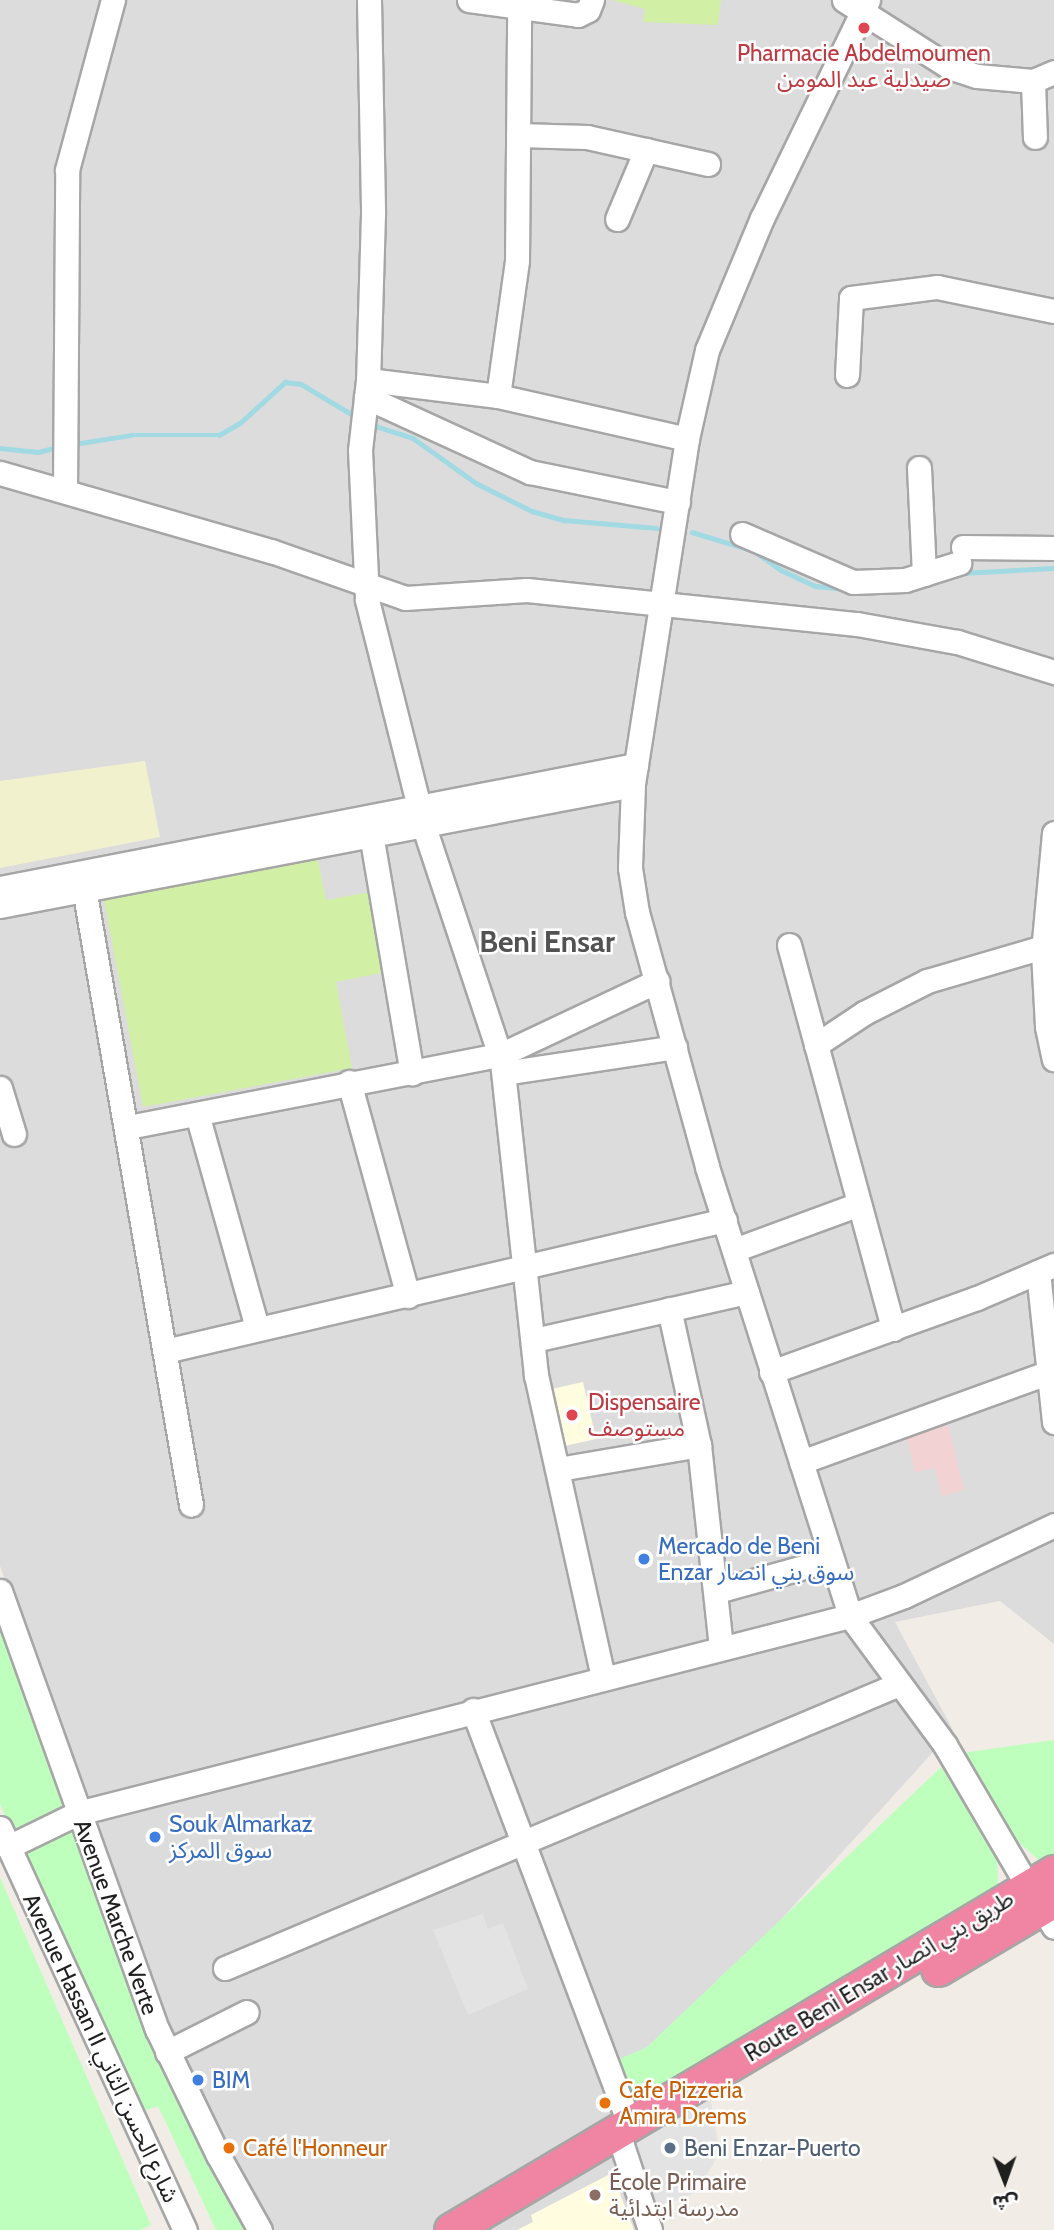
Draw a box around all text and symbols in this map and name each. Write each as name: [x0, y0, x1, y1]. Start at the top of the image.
marker: Pharmacie Abdelmoumen صيدلية عبد المومن: [856, 20, 872, 36]
place label: Pharmacie Abdelmoumen صيدلية عبد المومن: [737, 39, 991, 93]
district label: Beni Ensar: [479, 924, 615, 960]
place label: Dispensaire مستوصف: [588, 1388, 701, 1442]
marker: Dispensaire مستوصف: [562, 1405, 582, 1425]
place label: Mercado de Beni Enzar سوق بني انصار: [658, 1532, 854, 1586]
marker: Mercado de Beni Enzar سوق بني انصار: [636, 1551, 652, 1567]
place label: Souk Almarkaz سوق المركز: [169, 1810, 313, 1864]
street label: Avenue Marche Verte: [68, 1816, 164, 2018]
marker: Souk Almarkaz سوق المركز: [147, 1829, 163, 1845]
street label: Route Beni Ensar طريق بني انصار: [739, 1885, 1019, 2067]
street label: Avenue Hassan II شارع الحسن الثاني: [17, 1889, 185, 2207]
place label: BIM: [212, 2066, 250, 2094]
marker: BIM: [190, 2072, 206, 2088]
place label: Cafe Pizzeria Amira Drems: [619, 2076, 747, 2130]
marker: Cafe Pizzeria Amira Drems: [597, 2095, 613, 2111]
place label: Café l'Honneur: [243, 2134, 387, 2162]
place label: Beni Enzar-Puerto: [684, 2134, 861, 2162]
marker: Café l'Honneur: [221, 2140, 237, 2156]
marker: Beni Enzar-Puerto: [662, 2140, 678, 2156]
north arrow: [970, 2146, 1040, 2216]
place label: École Primaire مدرسة ابتدائية: [609, 2168, 747, 2222]
marker: École Primaire مدرسة ابتدائية: [587, 2187, 603, 2203]
text: ش: [992, 2191, 1019, 2214]

